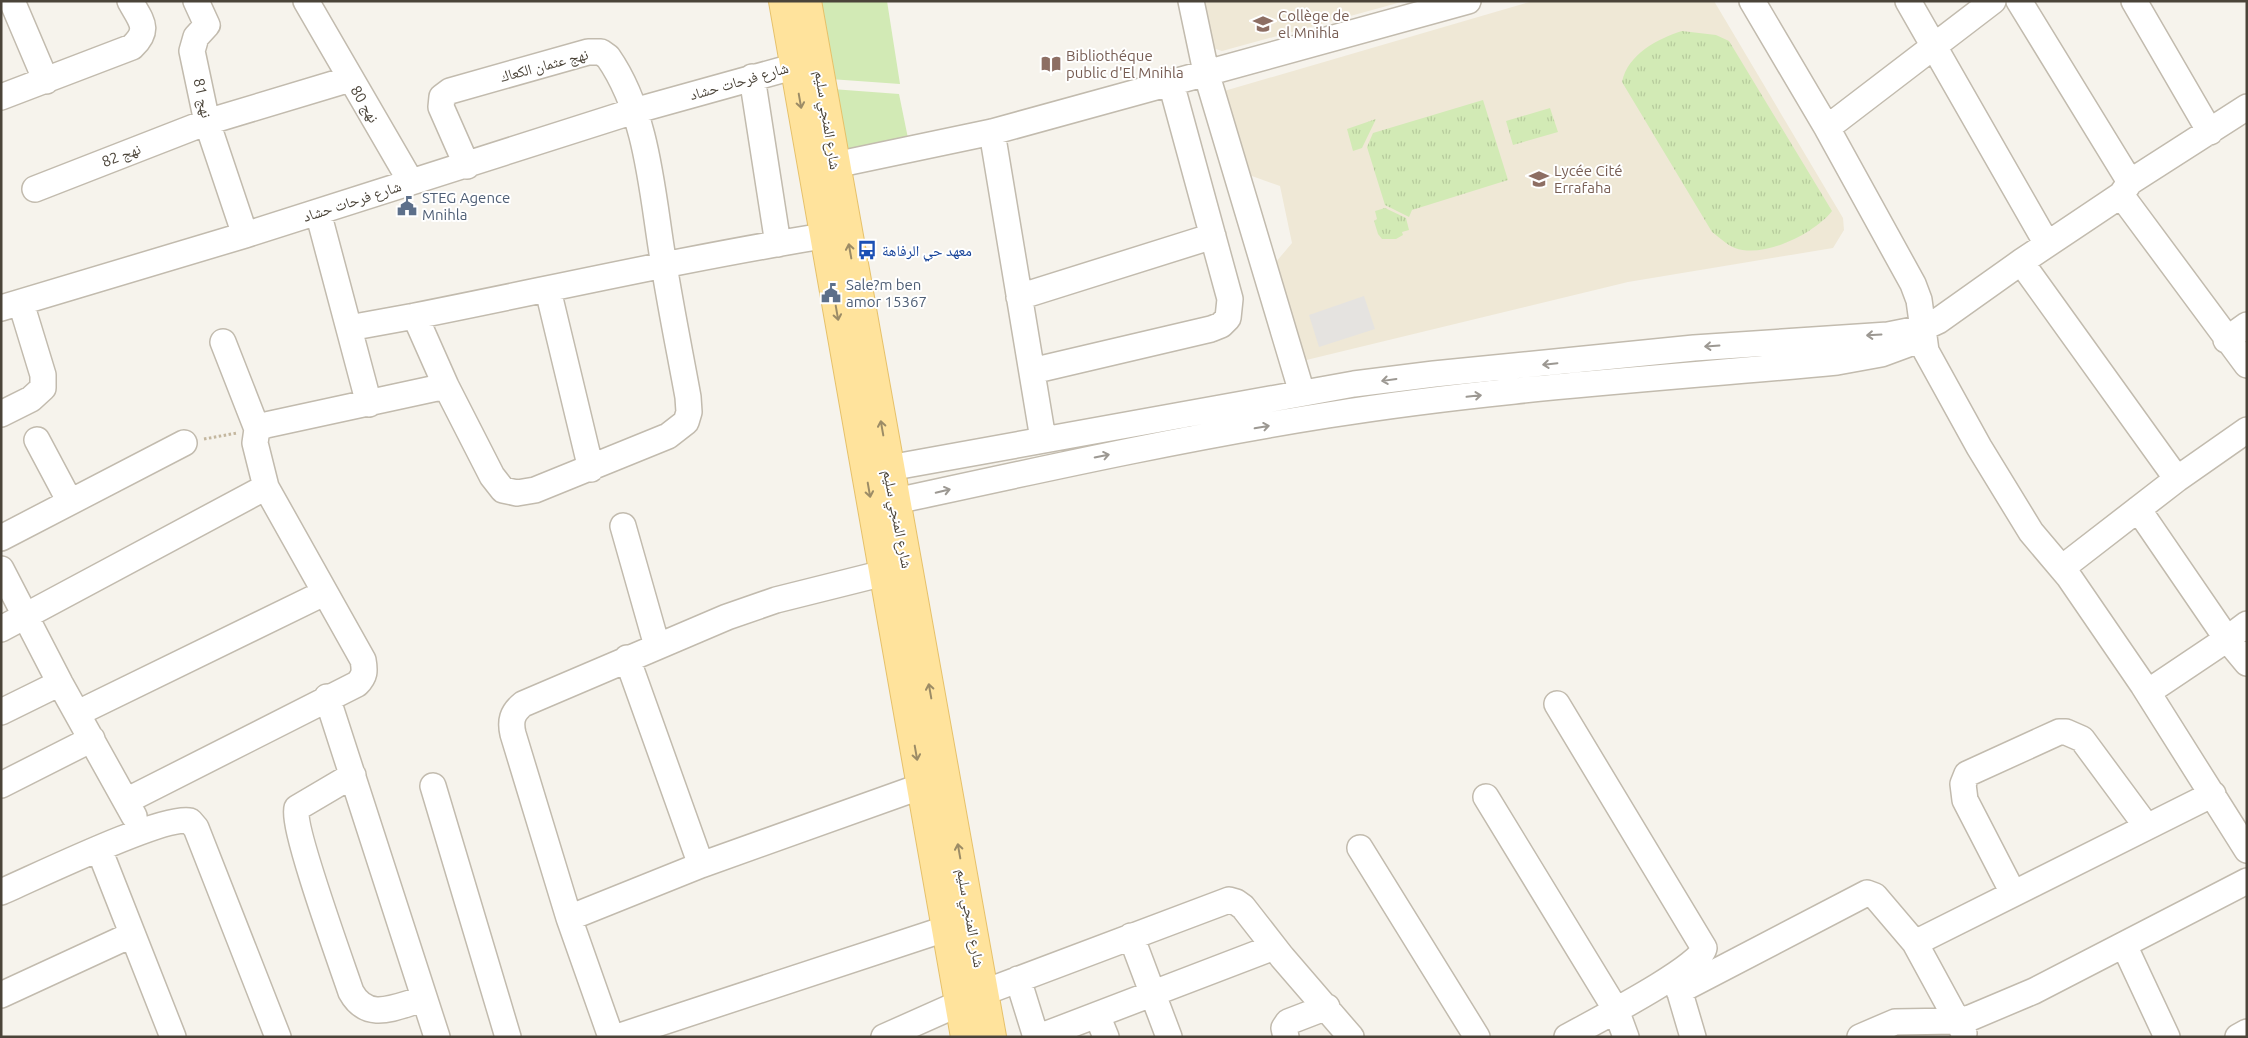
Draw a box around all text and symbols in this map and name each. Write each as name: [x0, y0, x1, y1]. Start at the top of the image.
place label: Collège de el Mnihla: [1278, 7, 1350, 41]
school or university icon: Collège de el Mnihla: [1252, 13, 1274, 35]
street label: نهج عثمان الكعاك: [498, 45, 590, 87]
place label: Bibliothéque public d'El Mnihla: [1066, 47, 1184, 81]
library icon: Bibliothéque public d'El Mnihla: [1040, 53, 1062, 75]
street label: شارع فرحات حشاد: [688, 59, 791, 105]
street label: شارع المنجي سليم: [808, 69, 844, 171]
street label: نهج 81: [189, 77, 215, 120]
street label: نهج 80: [346, 82, 383, 127]
one-way arrow: [796, 93, 806, 109]
street label: نهج 82: [99, 140, 144, 172]
place label: Lycée Cité Errafaha: [1554, 162, 1623, 196]
school or university icon: Lycée Cité Errafaha: [1528, 168, 1550, 190]
street label: شارع فرحات حشاد: [301, 177, 404, 227]
place label: STEG Agence Mnihla: [422, 189, 510, 223]
public building icon: STEG Agence Mnihla: [396, 195, 418, 217]
bus stop icon: معهد حي الرفاهة: [856, 239, 878, 261]
place label: معهد حي الرفاهة: [882, 242, 972, 262]
one-way arrow: [845, 243, 855, 259]
place label: Sale?m ben amor 15367: [846, 276, 927, 310]
public building icon: Sale?m ben amor 15367: [820, 282, 842, 304]
one-way arrow: [833, 304, 843, 320]
one-way arrow: [1866, 331, 1882, 340]
one-way arrow: [1704, 342, 1720, 351]
one-way arrow: [1543, 359, 1559, 369]
one-way arrow: [1381, 375, 1397, 385]
one-way arrow: [1466, 391, 1482, 401]
one-way arrow: [876, 420, 886, 436]
one-way arrow: [1253, 421, 1269, 431]
one-way arrow: [1093, 451, 1109, 460]
street label: شارع المنجي سليم: [876, 468, 916, 570]
one-way arrow: [864, 482, 874, 498]
one-way arrow: [935, 486, 951, 495]
one-way arrow: [925, 683, 934, 699]
one-way arrow: [911, 745, 921, 761]
one-way arrow: [954, 843, 964, 859]
street label: شارع المنجي سليم: [950, 867, 988, 969]

